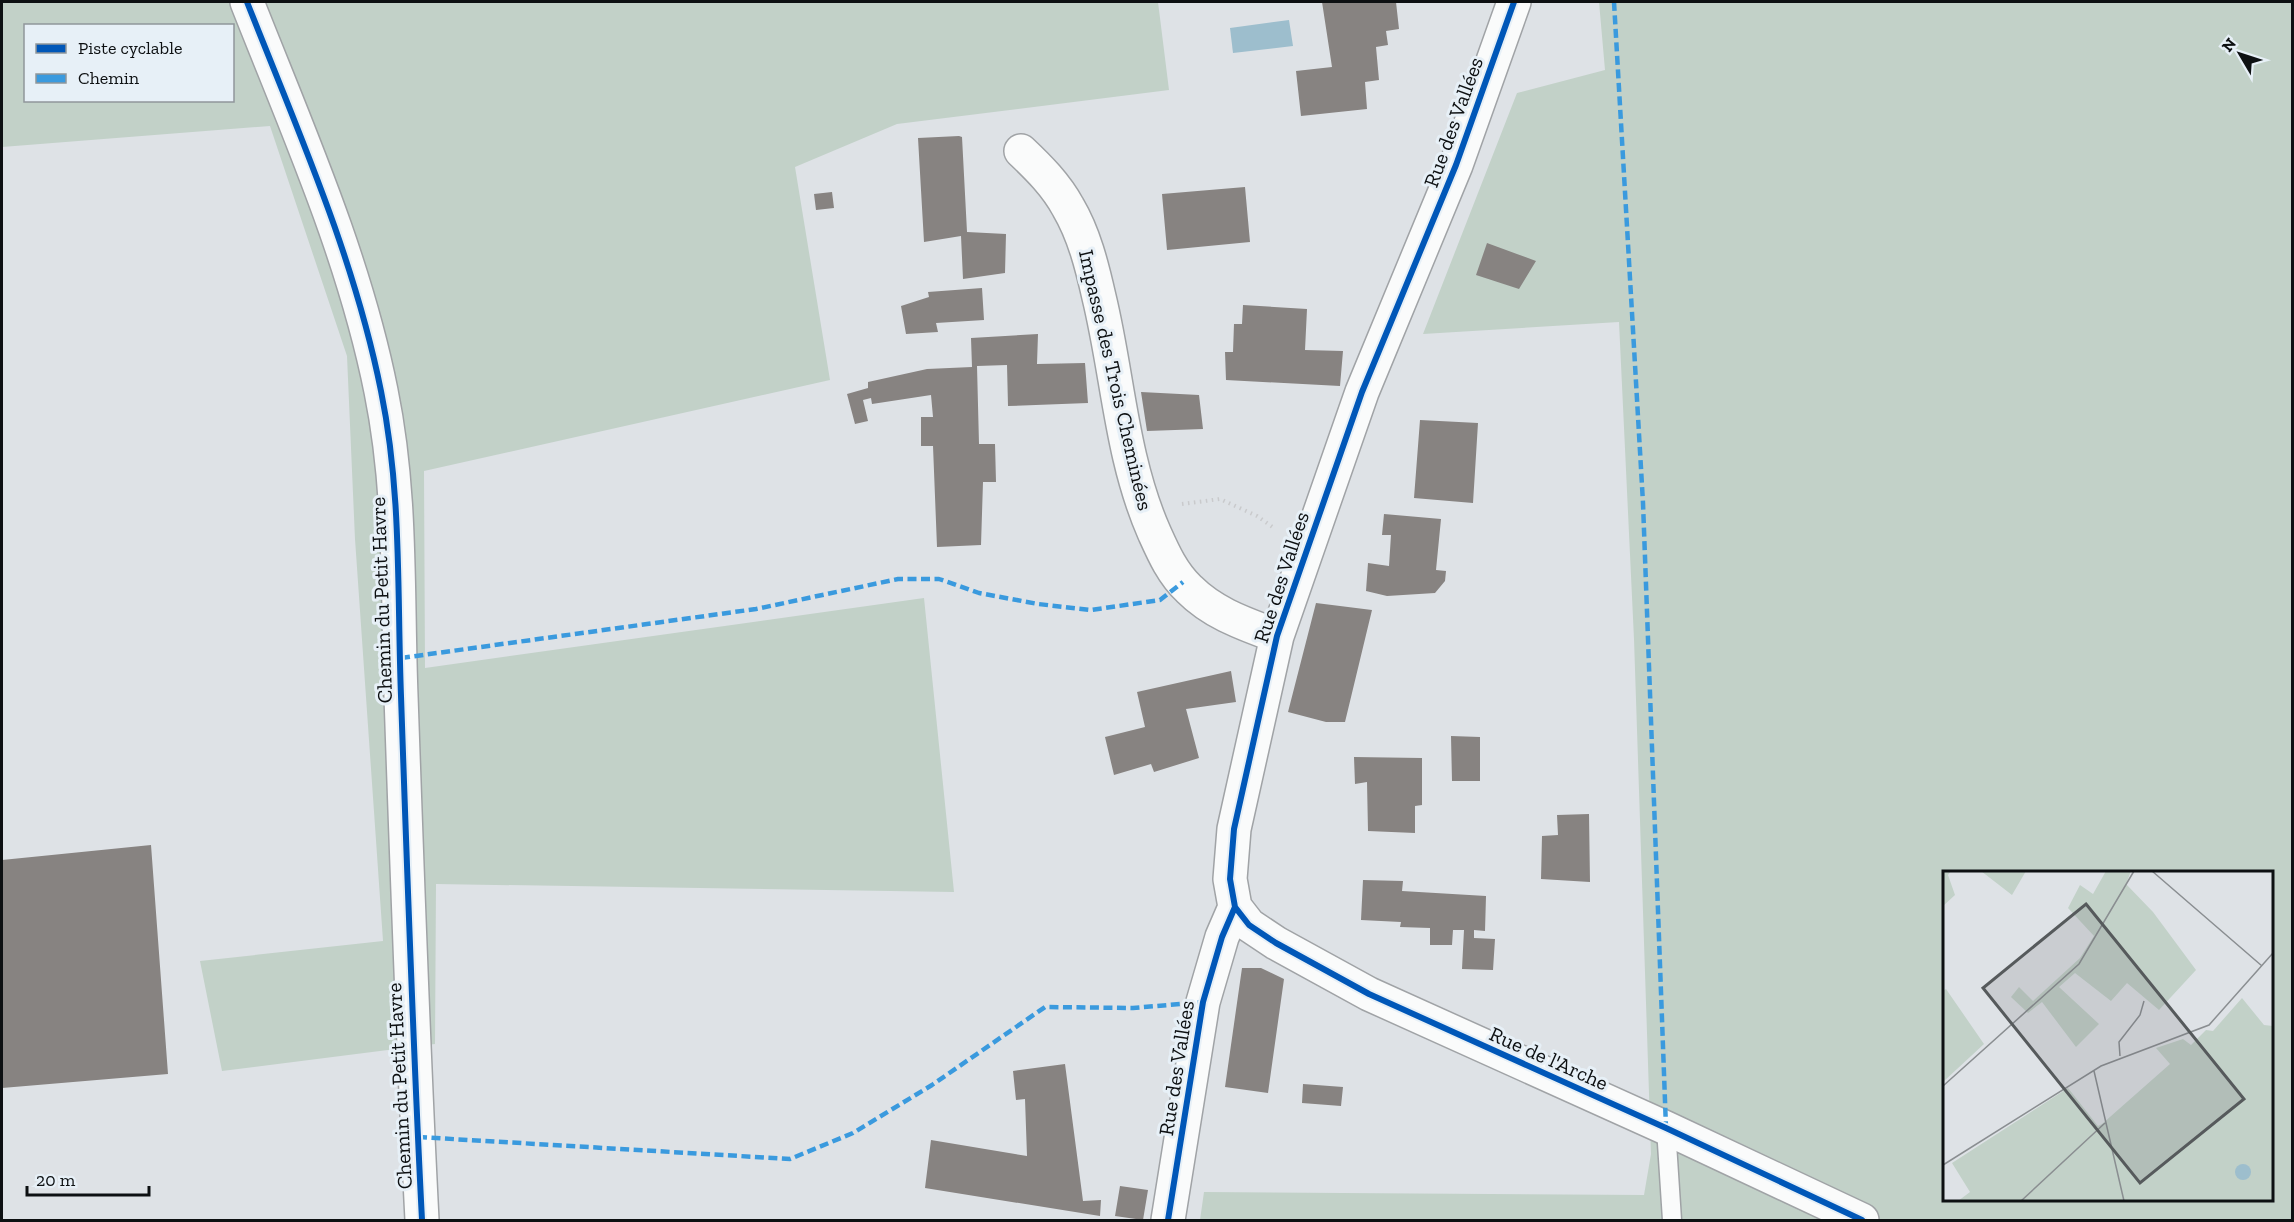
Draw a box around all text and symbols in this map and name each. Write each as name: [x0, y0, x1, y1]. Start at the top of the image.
legend: [24, 24, 234, 102]
north arrow: [2210, 24, 2270, 84]
text: N: [2218, 34, 2240, 56]
text: Piste cyclable: [78, 37, 182, 59]
street label: Rue des Vallées: [1418, 54, 1488, 190]
text: Chemin: [78, 67, 140, 89]
street label: Impasse des Trois Cheminées: [1074, 247, 1158, 513]
street label: Chemin du Petit Havre: [365, 496, 397, 704]
street label: Rue des Vallées: [1248, 508, 1314, 646]
inset map: [1943, 871, 2273, 1201]
street label: Chemin du Petit Havre: [381, 982, 417, 1190]
street label: Rue des Vallées: [1153, 999, 1199, 1137]
street label: Rue de l'Arche: [1486, 1021, 1612, 1095]
scale bar: [27, 1159, 148, 1197]
text: 20 m: [36, 1169, 76, 1191]

